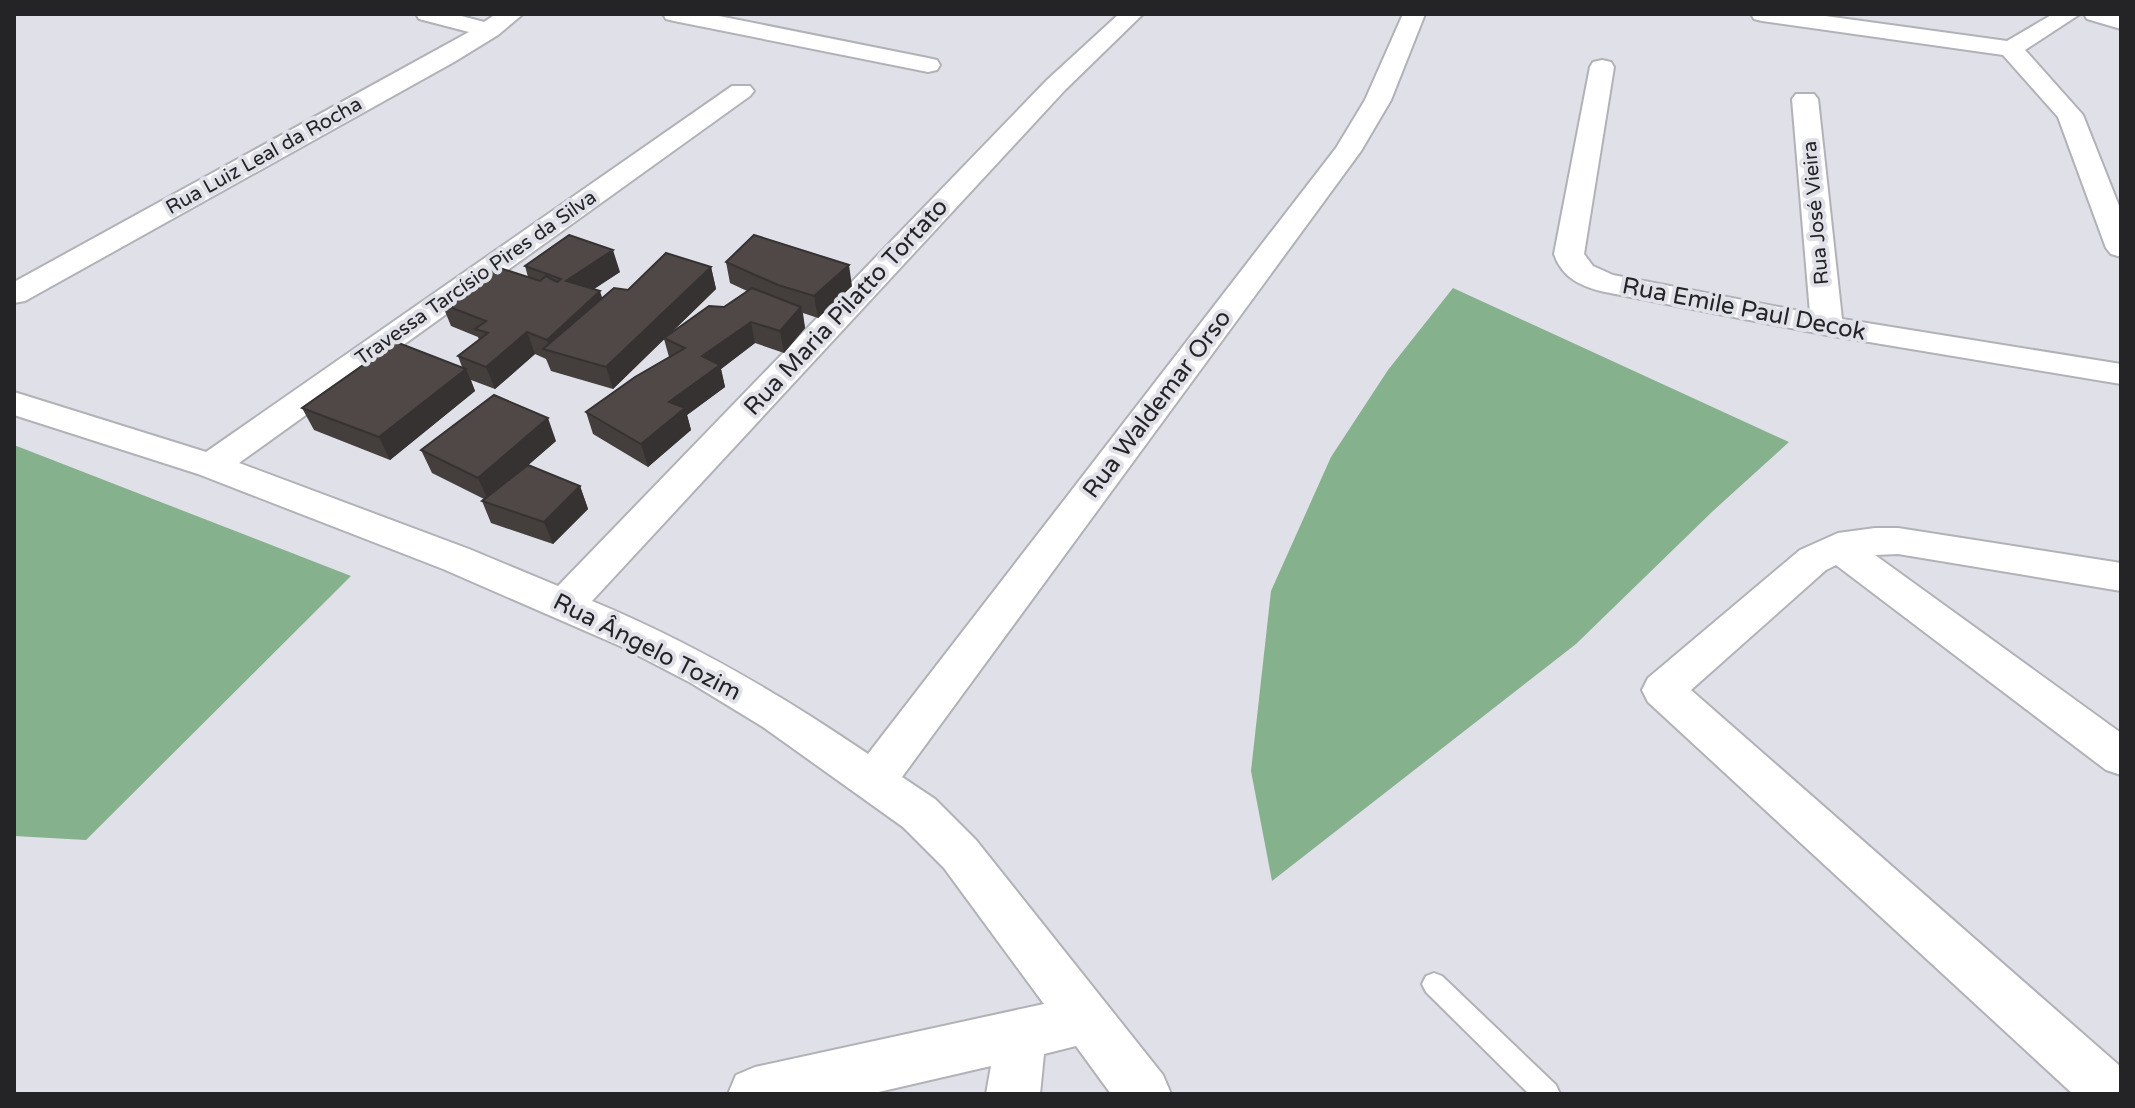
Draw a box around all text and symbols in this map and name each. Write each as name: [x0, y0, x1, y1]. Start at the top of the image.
street label: Rua Luiz Leal da Rocha: [162, 92, 366, 220]
street label: Rua José Vieira: [1798, 140, 1834, 286]
street label: Travessa Tarcísio Pires da Silva: [351, 185, 601, 371]
street label: Rua Maria Pilatto Tortato: [738, 193, 954, 421]
street label: Rua Emile Paul Decok: [1620, 271, 1868, 347]
street label: Rua Waldemar Orso: [1077, 304, 1237, 504]
street label: Rua Ângelo Tozim: [548, 587, 746, 707]

